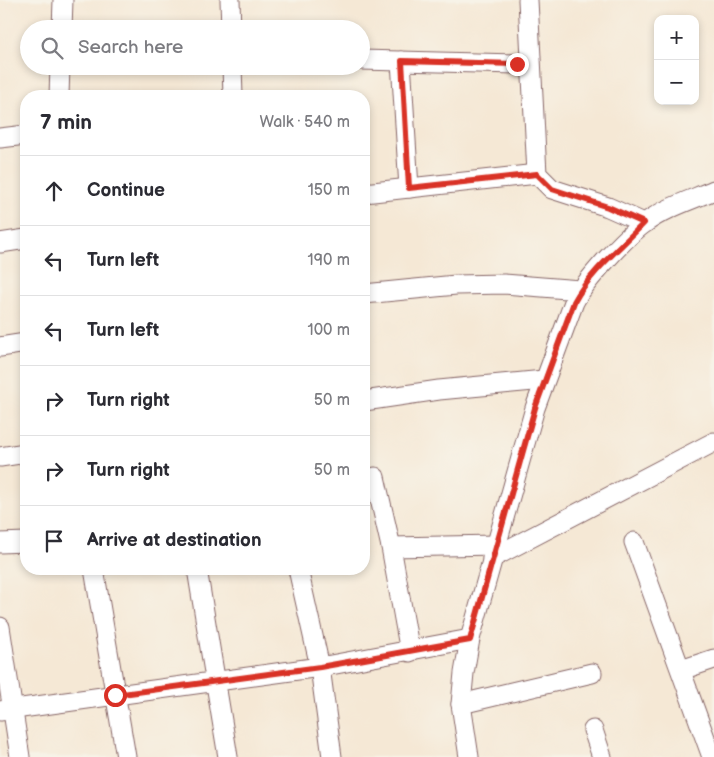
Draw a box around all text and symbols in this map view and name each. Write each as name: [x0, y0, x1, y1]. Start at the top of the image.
map controls: [654, 15, 699, 105]
button: +: [654, 15, 699, 60]
search box: [20, 20, 370, 75]
icon: search: [38, 34, 66, 62]
text: Search here: [78, 36, 183, 59]
route end: [506, 53, 529, 76]
button: −: [654, 60, 699, 105]
text: 7 min: [40, 110, 92, 135]
text: Walk · 540 m: [260, 113, 350, 132]
icon: ahead: [40, 177, 68, 205]
text: Continue: [87, 179, 165, 202]
text: 150 m: [308, 181, 350, 200]
icon: left: [40, 247, 68, 275]
text: Turn left: [87, 249, 159, 272]
text: 190 m: [308, 251, 350, 270]
icon: left: [40, 317, 68, 345]
text: Turn left: [87, 319, 159, 342]
text: 100 m: [307, 321, 350, 340]
icon: right: [40, 387, 68, 415]
text: Turn right: [87, 389, 170, 412]
text: 50 m: [314, 391, 350, 410]
icon: right: [40, 457, 68, 485]
text: Turn right: [87, 459, 170, 482]
text: 50 m: [314, 461, 350, 480]
icon: arrive: [40, 527, 68, 555]
text: Arrive at destination: [87, 529, 262, 552]
route start: [104, 684, 127, 707]

